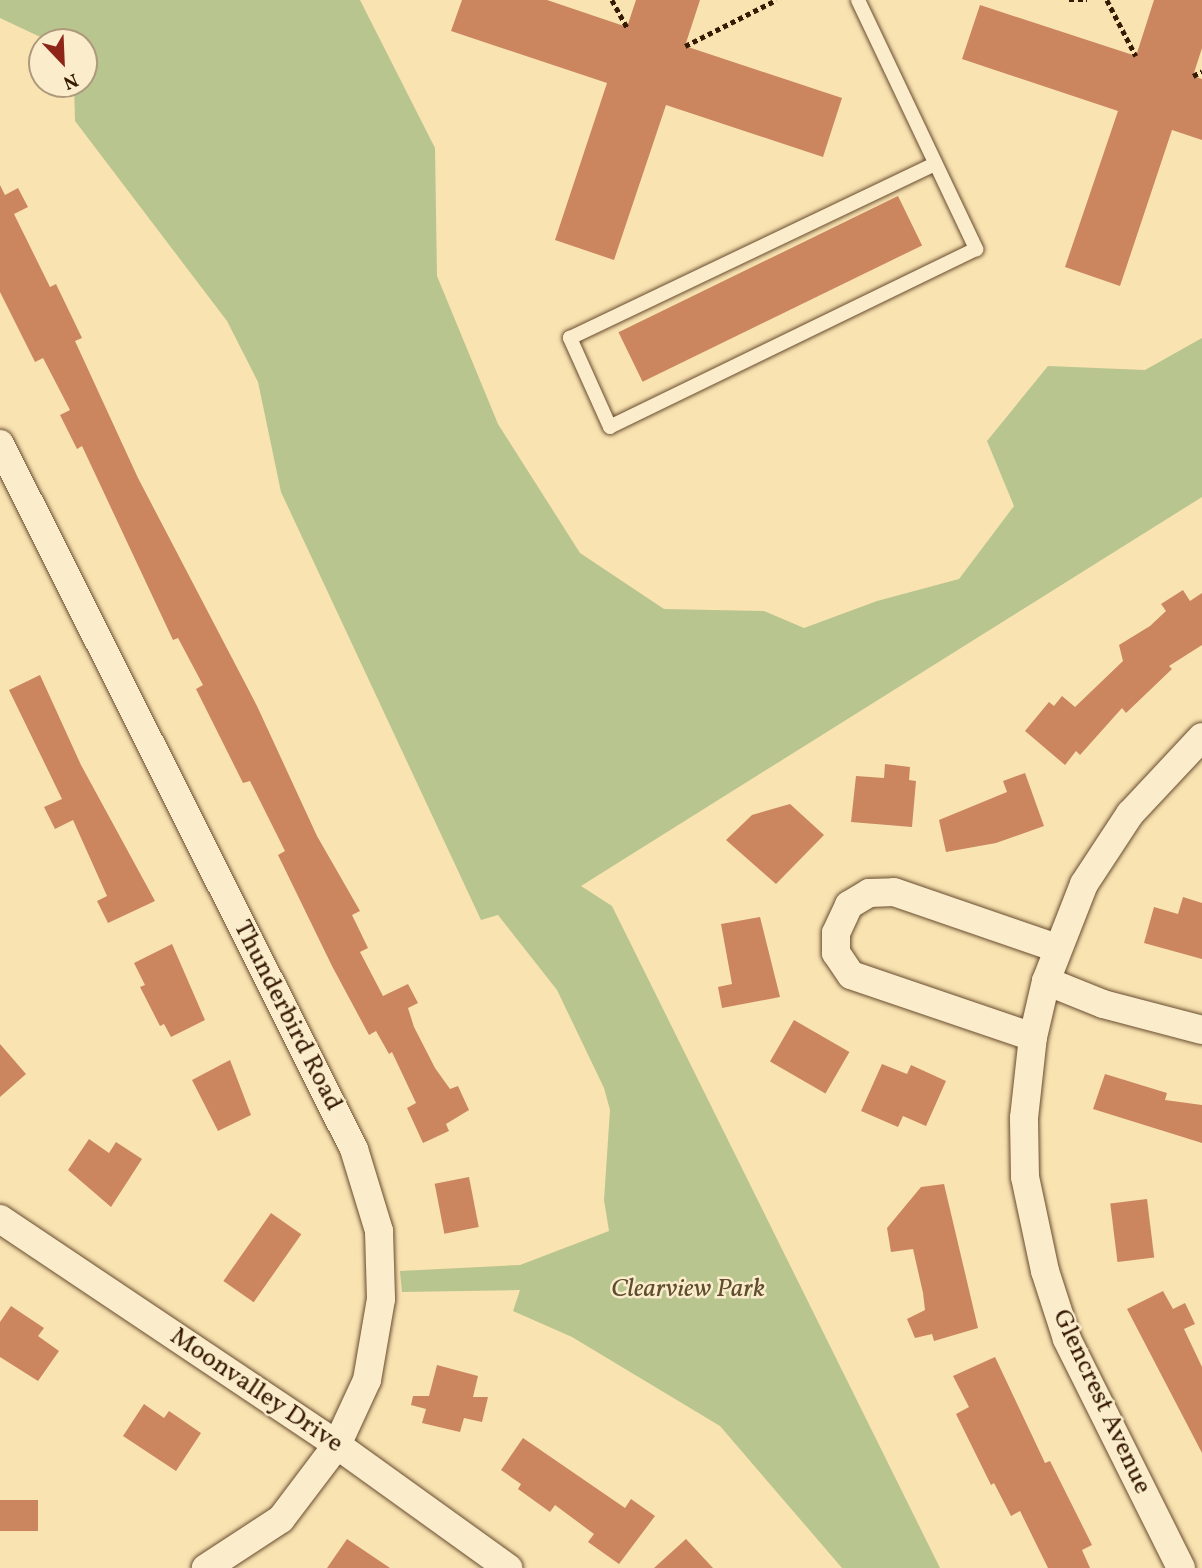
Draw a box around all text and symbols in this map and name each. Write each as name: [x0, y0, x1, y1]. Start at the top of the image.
north arrow: [28, 28, 98, 98]
text: N: [59, 66, 82, 95]
street label: Thunderbird Road: [225, 915, 349, 1117]
park label: Clearview Park: [611, 1274, 765, 1306]
street label: Glencrest Avenue: [1045, 1305, 1157, 1499]
street label: Moonvalley Drive: [163, 1321, 349, 1461]

